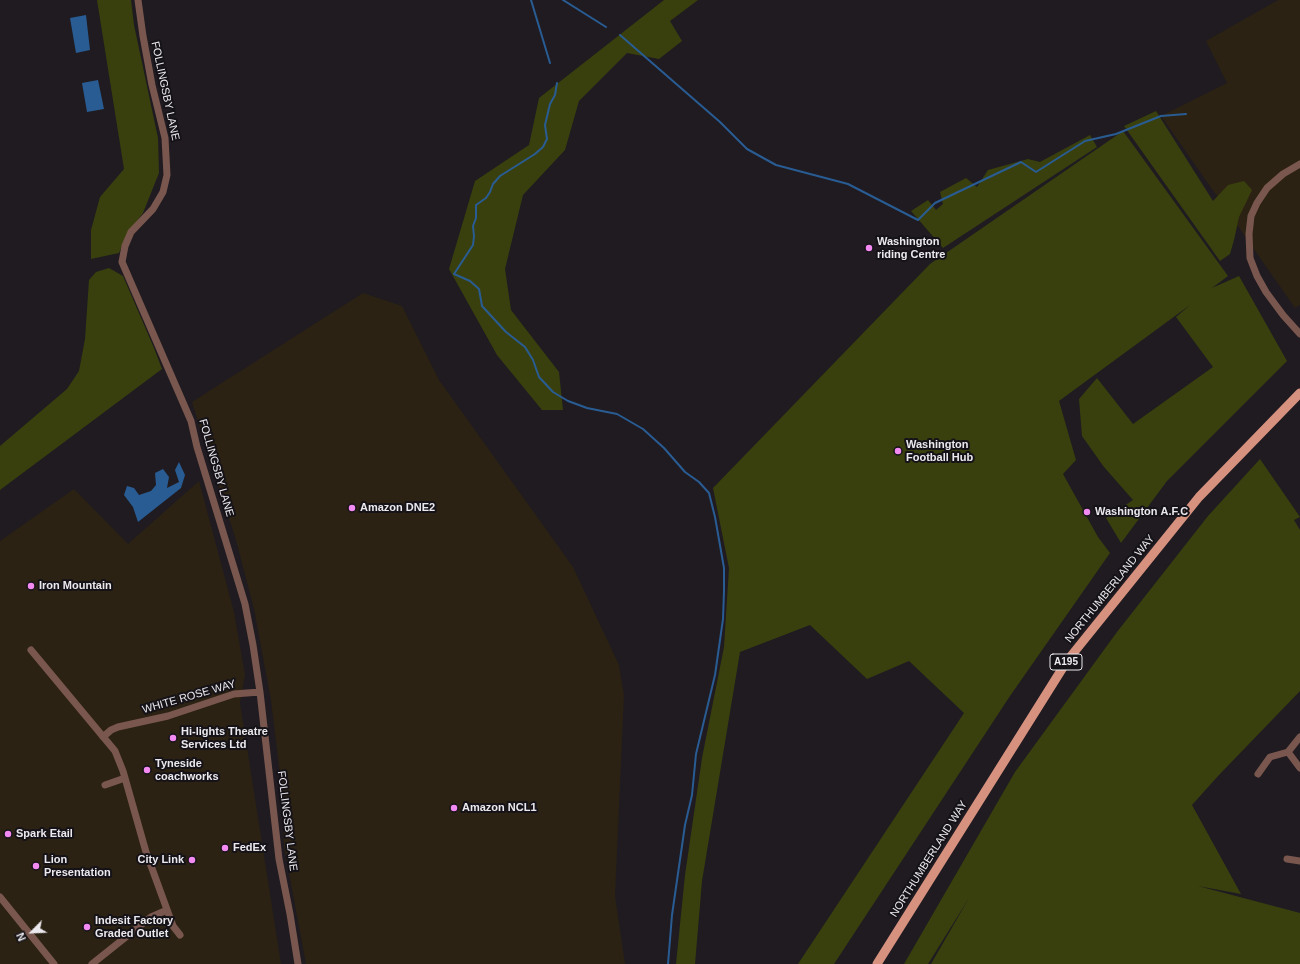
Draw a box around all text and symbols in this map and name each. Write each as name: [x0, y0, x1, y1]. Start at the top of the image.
street label: FOLLINGSBY LANE: [148, 40, 182, 142]
place label: Washington riding Centre: [877, 235, 945, 261]
marker: Washington riding Centre: [864, 243, 874, 253]
street label: FOLLINGSBY LANE: [196, 418, 236, 518]
place label: Washington Football Hub: [906, 438, 973, 464]
marker: Washington Football Hub: [893, 446, 903, 456]
place label: Amazon DNE2: [360, 501, 435, 515]
marker: Amazon DNE2: [347, 503, 357, 513]
place label: Washington A.F.C: [1095, 505, 1188, 519]
marker: Washington A.F.C: [1082, 507, 1092, 517]
street label: NORTHUMBERLAND WAY: [1062, 532, 1158, 646]
place label: Iron Mountain: [39, 579, 112, 593]
marker: Iron Mountain: [26, 581, 36, 591]
road number: A195: [1050, 654, 1082, 670]
street label: WHITE ROSE WAY: [141, 677, 237, 717]
place label: Hi-lights Theatre Services Ltd: [181, 725, 268, 751]
marker: Hi-lights Theatre Services Ltd: [168, 733, 178, 743]
place label: Tyneside coachworks: [155, 757, 219, 783]
marker: Tyneside coachworks: [142, 765, 152, 775]
street label: FOLLINGSBY LANE: [274, 770, 300, 872]
street label: NORTHUMBERLAND WAY: [888, 798, 970, 920]
place label: Amazon NCL1: [462, 801, 537, 815]
marker: Amazon NCL1: [449, 803, 459, 813]
place label: Spark Etail: [16, 827, 73, 841]
marker: Spark Etail: [3, 829, 13, 839]
place label: FedEx: [233, 841, 266, 855]
marker: FedEx: [220, 843, 230, 853]
place label: Lion Presentation: [44, 853, 111, 879]
place label: City Link: [138, 853, 184, 867]
marker: City Link: [187, 855, 197, 865]
marker: Lion Presentation: [31, 861, 41, 871]
north arrow: [12, 912, 52, 952]
place label: Indesit Factory Graded Outlet: [95, 914, 173, 940]
marker: Indesit Factory Graded Outlet: [82, 922, 92, 932]
text: N: [14, 931, 28, 943]

